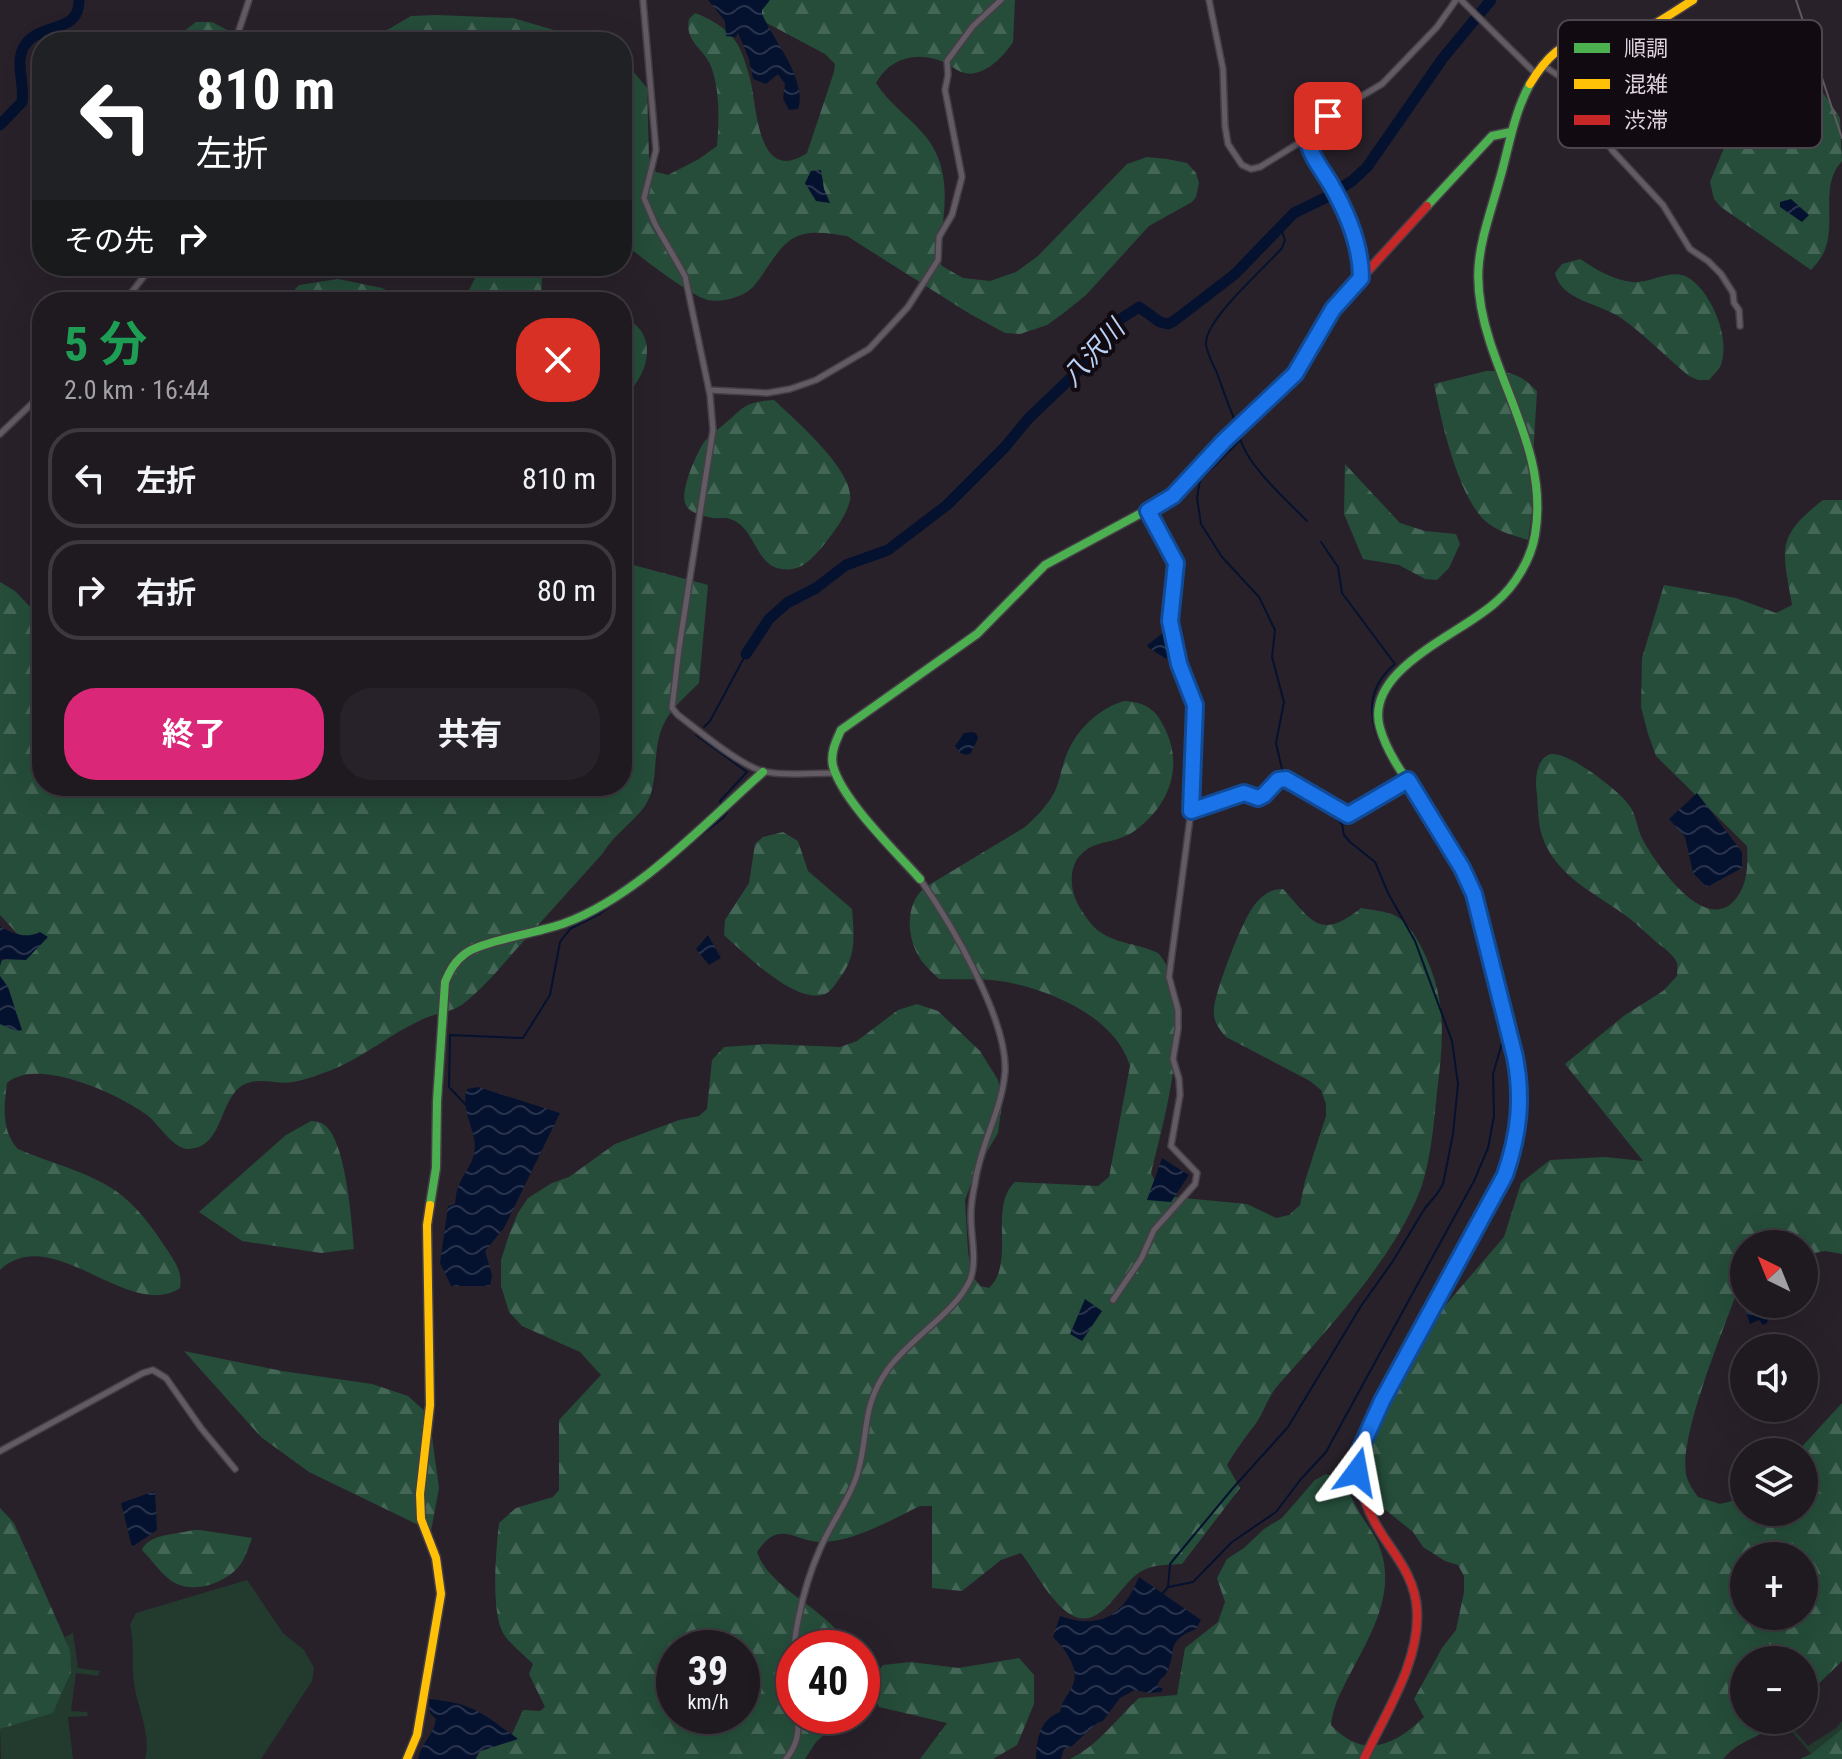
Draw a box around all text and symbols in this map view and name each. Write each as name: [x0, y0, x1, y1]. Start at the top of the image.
legend: [1558, 20, 1822, 148]
text: 順調: [1624, 36, 1668, 61]
text: 810 m: [196, 57, 335, 123]
icon: left: [64, 64, 168, 168]
text: 混雑: [1624, 72, 1668, 97]
pin: [1294, 82, 1362, 150]
icon: arrive: [1306, 94, 1350, 138]
text: 渋滞: [1624, 108, 1668, 133]
text: 左折: [196, 133, 268, 175]
icon: right: [170, 216, 214, 260]
text: その先: [64, 223, 154, 258]
water label: 八沢川: [1056, 312, 1132, 392]
text: 5 分: [64, 316, 147, 373]
button: close: [516, 318, 600, 402]
text: 2.0 km · 16:44: [64, 375, 209, 405]
icon: left: [68, 456, 112, 500]
text: 810 m: [522, 461, 596, 496]
text: 左折: [136, 463, 196, 498]
icon: right: [68, 568, 112, 612]
text: 80 m: [537, 573, 596, 608]
text: 右折: [136, 575, 196, 610]
button: 終了: [64, 688, 324, 780]
button: 共有: [340, 688, 600, 780]
north arrow: [1730, 1230, 1818, 1318]
map controls: [1730, 1230, 1818, 1734]
button: sound: [1730, 1334, 1818, 1422]
position arrow: [1315, 1430, 1399, 1514]
button: layers: [1730, 1438, 1818, 1526]
button: +: [1730, 1542, 1818, 1630]
speed limit sign: 40: [776, 1630, 880, 1734]
button: −: [1730, 1646, 1818, 1734]
text: 39: [688, 1648, 728, 1695]
text: km/h: [687, 1690, 729, 1714]

